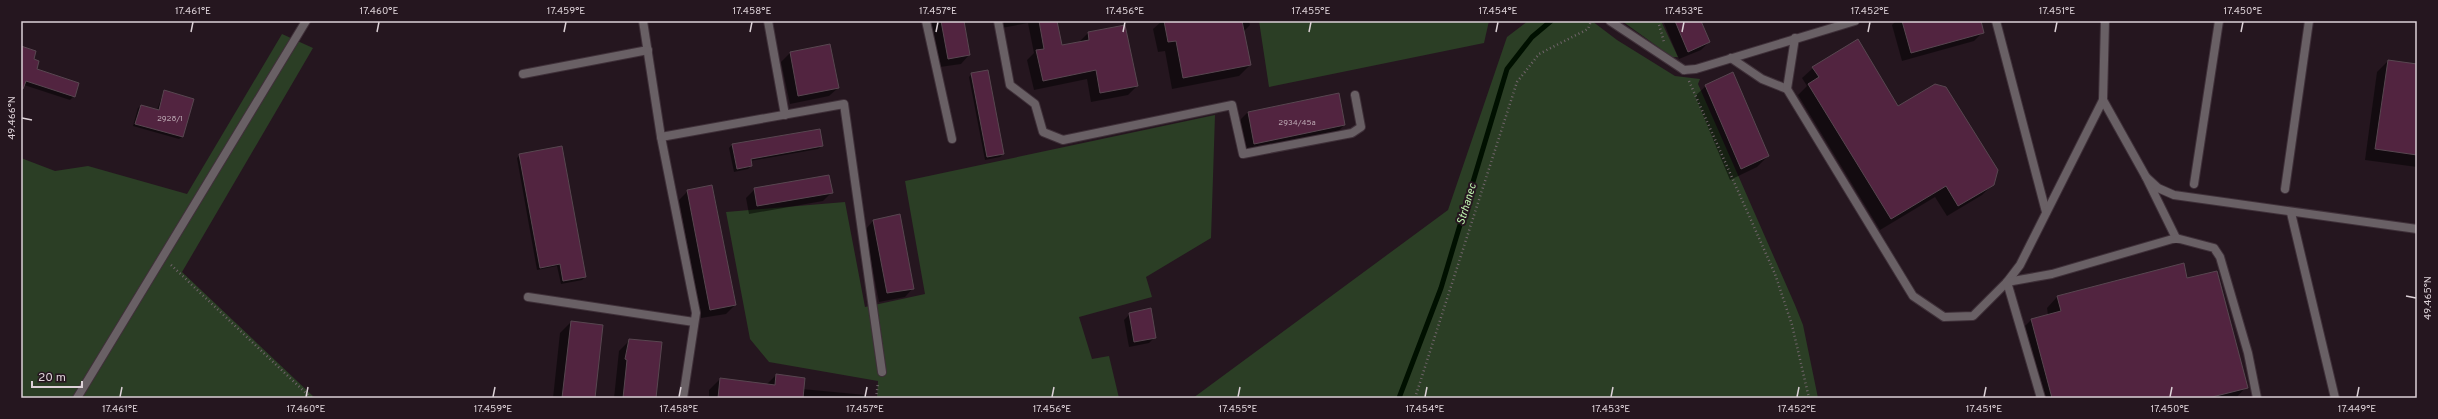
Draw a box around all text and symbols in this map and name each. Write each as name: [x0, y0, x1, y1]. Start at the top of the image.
text: 17.461°E: [175, 5, 211, 18]
text: 17.460°E: [360, 5, 398, 18]
text: 17.459°E: [547, 5, 585, 18]
text: 17.458°E: [733, 5, 771, 18]
text: 17.457°E: [919, 5, 957, 18]
text: 17.456°E: [1106, 5, 1144, 18]
text: 17.455°E: [1292, 5, 1330, 18]
text: 17.454°E: [1478, 5, 1518, 18]
text: 17.453°E: [1665, 5, 1703, 18]
text: 17.452°E: [1851, 5, 1889, 18]
text: 17.451°E: [2039, 5, 2075, 18]
text: 17.450°E: [2223, 5, 2263, 18]
text: 49.466°N: [6, 96, 19, 140]
house number: 2928/1: [157, 114, 183, 124]
house number: 2934/45a: [1278, 118, 1316, 128]
water label: Strhanec: [1454, 181, 1480, 227]
text: 49.465°N: [2422, 276, 2435, 320]
scale bar: [32, 363, 82, 389]
text: 20 m: [38, 370, 66, 386]
text: 17.461°E: [102, 403, 138, 416]
text: 17.460°E: [287, 403, 325, 416]
text: 17.459°E: [474, 403, 512, 416]
text: 17.458°E: [660, 403, 698, 416]
text: 17.457°E: [846, 403, 884, 416]
text: 17.456°E: [1033, 403, 1071, 416]
text: 17.455°E: [1219, 403, 1257, 416]
text: 17.454°E: [1405, 403, 1445, 416]
text: 17.453°E: [1592, 403, 1630, 416]
text: 17.452°E: [1778, 403, 1816, 416]
text: 17.451°E: [1966, 403, 2002, 416]
text: 17.450°E: [2150, 403, 2190, 416]
text: 17.449°E: [2338, 403, 2376, 416]

